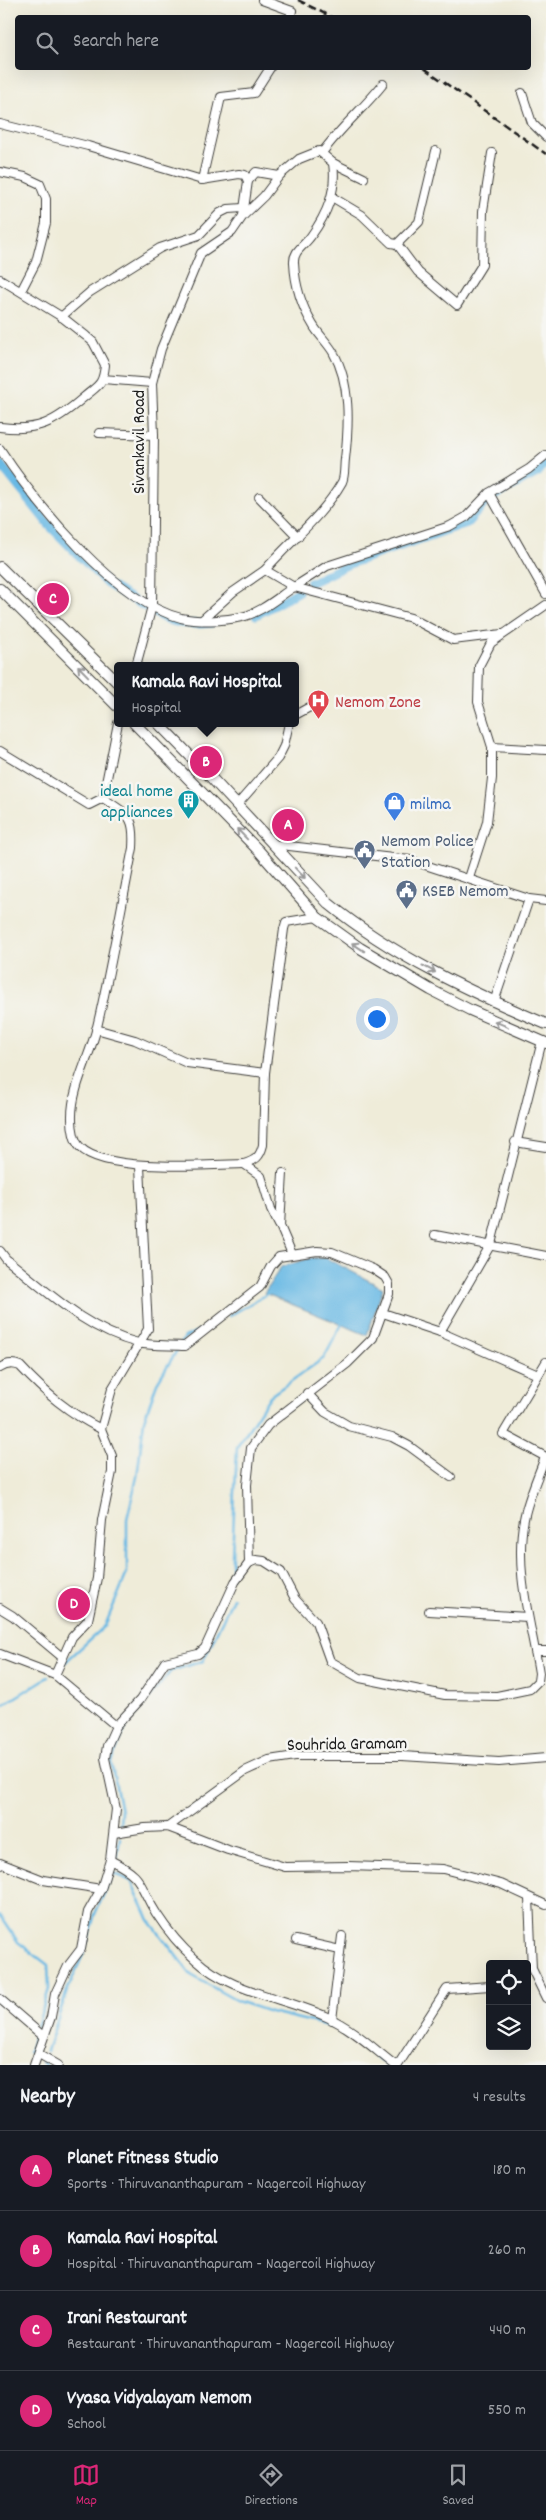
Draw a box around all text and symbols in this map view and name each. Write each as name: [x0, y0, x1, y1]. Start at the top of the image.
search box: [15, 15, 531, 70]
icon: search: [33, 29, 61, 57]
text: Search here: [73, 29, 159, 56]
street label: Sivankavil Road: [128, 390, 153, 494]
pin: C: [37, 580, 69, 618]
popup: [114, 662, 299, 727]
one-way arrow: [77, 665, 89, 678]
text: Kamala Ravi Hospital: [131, 670, 282, 697]
hospital icon: Nemom Zone: [307, 689, 331, 720]
place label: Nemom Zone: [335, 691, 421, 716]
text: Hospital: [131, 697, 181, 720]
pin: B: [190, 743, 222, 781]
place label: ideal home appliances: [100, 780, 173, 826]
building icon: ideal home appliances: [177, 788, 201, 819]
shop icon: milma: [382, 791, 406, 822]
place label: milma: [410, 793, 451, 818]
pin: A: [272, 806, 304, 844]
one-way arrow: [236, 828, 248, 841]
place label: Nemom Police Station: [381, 830, 474, 876]
public building icon: Nemom Police Station: [353, 838, 377, 869]
one-way arrow: [294, 866, 306, 879]
public building icon: KSEB Nemom: [394, 878, 418, 909]
place label: KSEB Nemom: [422, 880, 509, 905]
one-way arrow: [352, 942, 366, 952]
one-way arrow: [422, 964, 437, 974]
your location: [364, 1006, 390, 1032]
one-way arrow: [494, 1018, 509, 1028]
pin: D: [58, 1585, 90, 1623]
street label: Souhrida Gramam: [287, 1732, 407, 1759]
map controls: [486, 1960, 531, 2050]
button: locate: [486, 1960, 531, 2005]
button: layers: [486, 2005, 531, 2050]
text: Nearby: [20, 2083, 75, 2113]
text: 4 results: [473, 2086, 526, 2109]
text: Planet Fitness Studio: [67, 2146, 218, 2173]
text: A: [32, 2159, 40, 2182]
text: 180 m: [493, 2159, 526, 2182]
text: Sports · Thiruvananthapuram - Nagercoil Highway: [67, 2173, 365, 2196]
text: Kamala Ravi Hospital: [67, 2226, 217, 2253]
text: B: [32, 2239, 40, 2262]
text: 260 m: [488, 2239, 526, 2262]
text: Hospital · Thiruvananthapuram - Nagercoil Highway: [67, 2253, 375, 2276]
text: Irani Restaurant: [67, 2306, 187, 2333]
text: C: [32, 2319, 40, 2342]
text: 440 m: [489, 2319, 526, 2342]
text: Restaurant · Thiruvananthapuram - Nagercoil Highway: [67, 2333, 394, 2356]
text: Vyasa Vidyalayam Nemom: [67, 2386, 252, 2413]
text: D: [32, 2399, 40, 2422]
text: 550 m: [488, 2399, 526, 2422]
text: School: [67, 2413, 106, 2436]
tab: Map: [72, 2461, 100, 2511]
tab: Directions: [245, 2461, 298, 2511]
tab: Saved: [442, 2461, 474, 2511]

